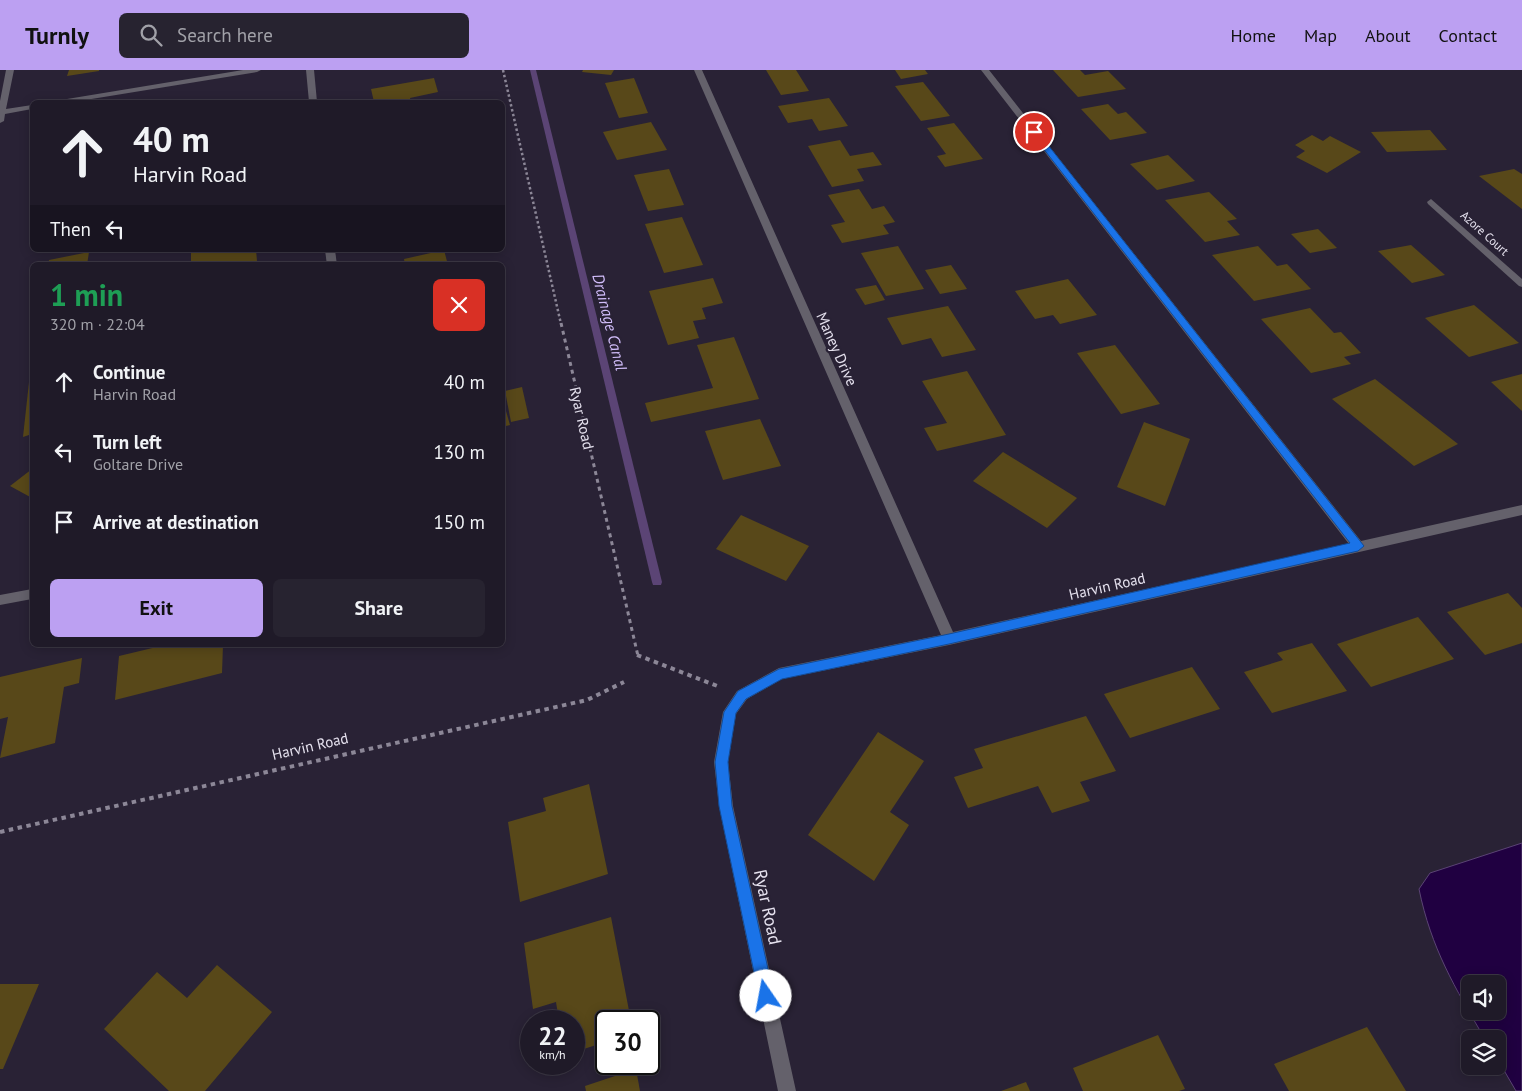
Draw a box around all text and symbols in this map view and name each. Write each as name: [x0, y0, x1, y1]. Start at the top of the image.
search box: [119, 13, 469, 58]
text: Turnly: [25, 20, 89, 51]
icon: search: [137, 21, 165, 49]
text: Search here: [177, 23, 273, 47]
text: Home: [1230, 24, 1276, 47]
text: Map: [1304, 24, 1337, 47]
text: About: [1365, 24, 1411, 47]
text: Contact: [1439, 24, 1497, 47]
pin: [1013, 111, 1055, 153]
text: 40 m: [133, 116, 210, 162]
icon: arrive: [1020, 118, 1048, 146]
icon: ahead: [50, 120, 115, 185]
text: Harvin Road: [133, 160, 247, 188]
street label: Azore Court: [1458, 207, 1512, 259]
icon: left: [101, 215, 129, 243]
text: Then: [50, 217, 91, 241]
water label: Drainage Canal: [588, 271, 632, 373]
text: 1 min: [50, 275, 123, 314]
button: close: [433, 279, 485, 331]
street label: Maney Drive: [812, 309, 862, 389]
text: 320 m · 22:04: [50, 314, 145, 334]
text: Continue: [93, 360, 165, 384]
icon: ahead: [50, 368, 78, 396]
text: 40 m: [444, 370, 485, 394]
text: Harvin Road: [93, 384, 176, 404]
street label: Ryar Road: [566, 385, 598, 451]
text: Turn left: [93, 430, 162, 454]
icon: left: [50, 438, 78, 466]
text: 130 m: [433, 440, 485, 464]
text: Goltare Drive: [93, 454, 183, 474]
icon: arrive: [50, 508, 78, 536]
text: Arrive at destination: [93, 510, 259, 534]
text: 150 m: [433, 510, 485, 534]
street label: Harvin Road: [1067, 568, 1147, 604]
button: Exit: [50, 579, 263, 637]
button: Share: [273, 579, 485, 637]
street label: Harvin Road: [270, 728, 350, 764]
street label: Ryar Road: [749, 867, 787, 947]
position arrow: [739, 969, 791, 1021]
map controls: [1461, 975, 1506, 1075]
button: sound: [1461, 975, 1506, 1020]
speed limit sign: 30: [595, 1010, 660, 1075]
text: 22: [538, 1020, 567, 1052]
button: layers: [1461, 1030, 1506, 1075]
text: km/h: [539, 1047, 566, 1062]

